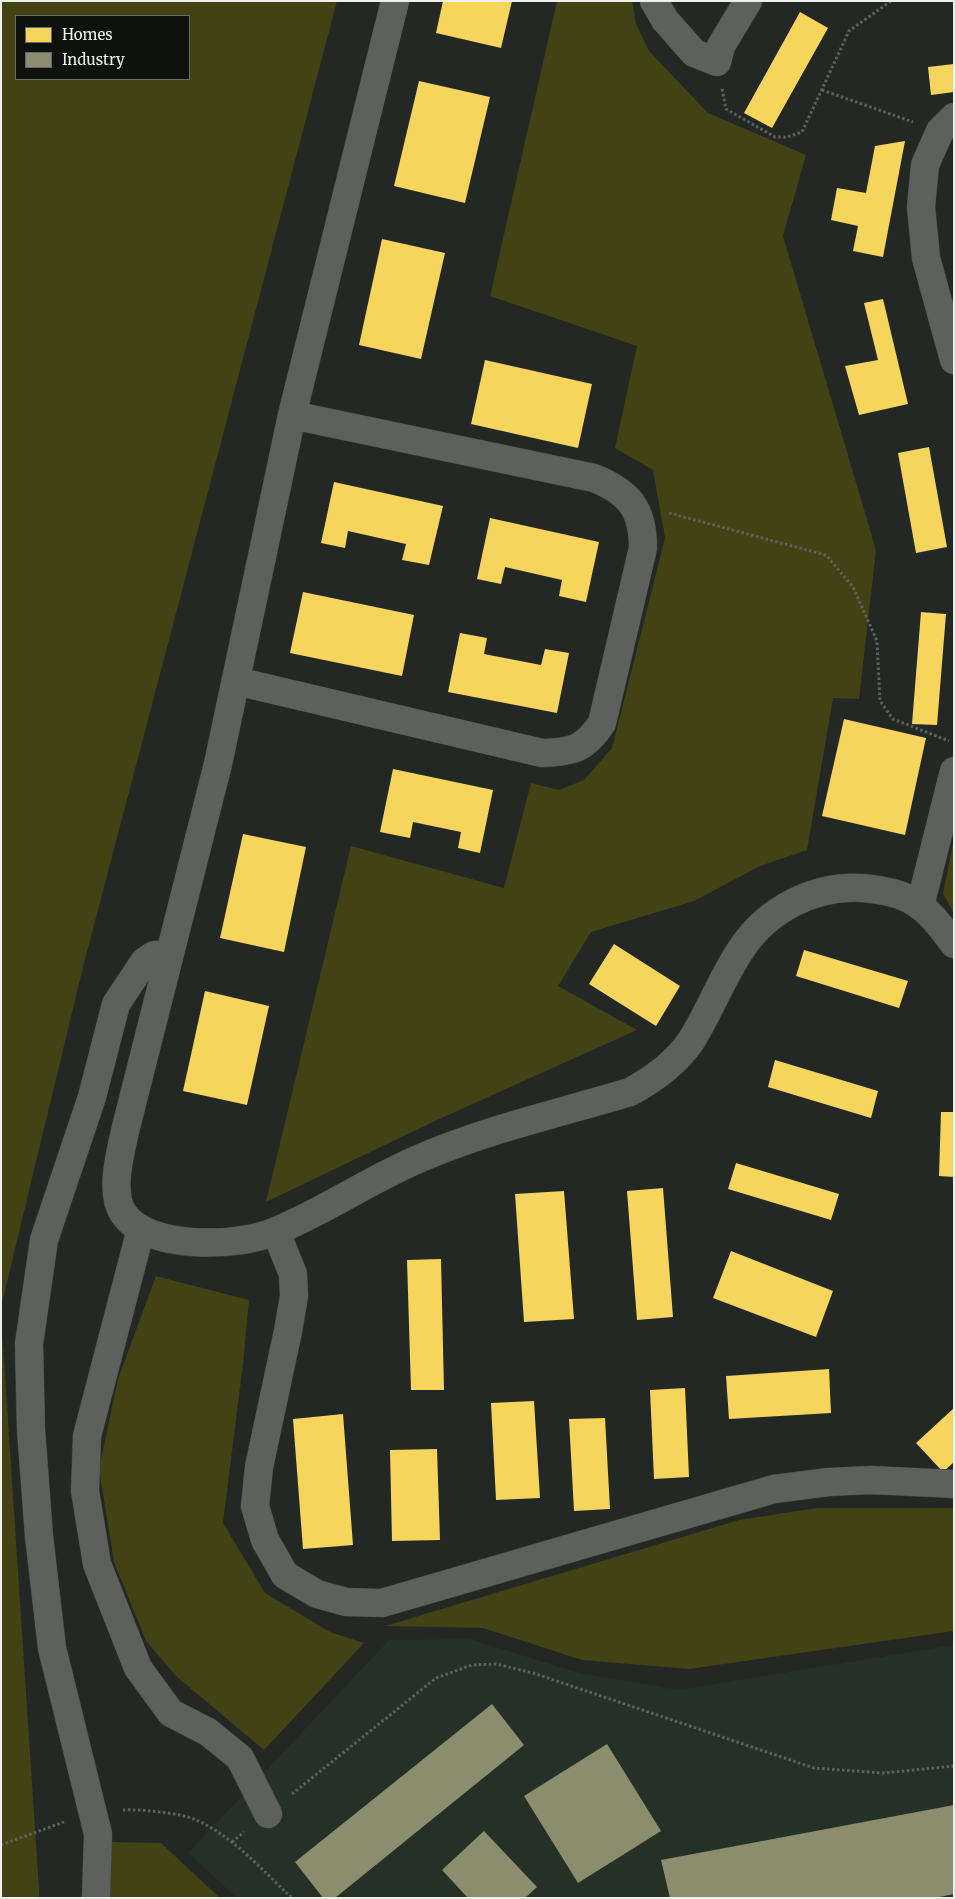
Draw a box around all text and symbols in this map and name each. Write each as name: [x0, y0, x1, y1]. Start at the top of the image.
legend: [15, 15, 190, 80]
text: Homes: [62, 25, 113, 44]
text: Industry: [62, 50, 125, 69]

